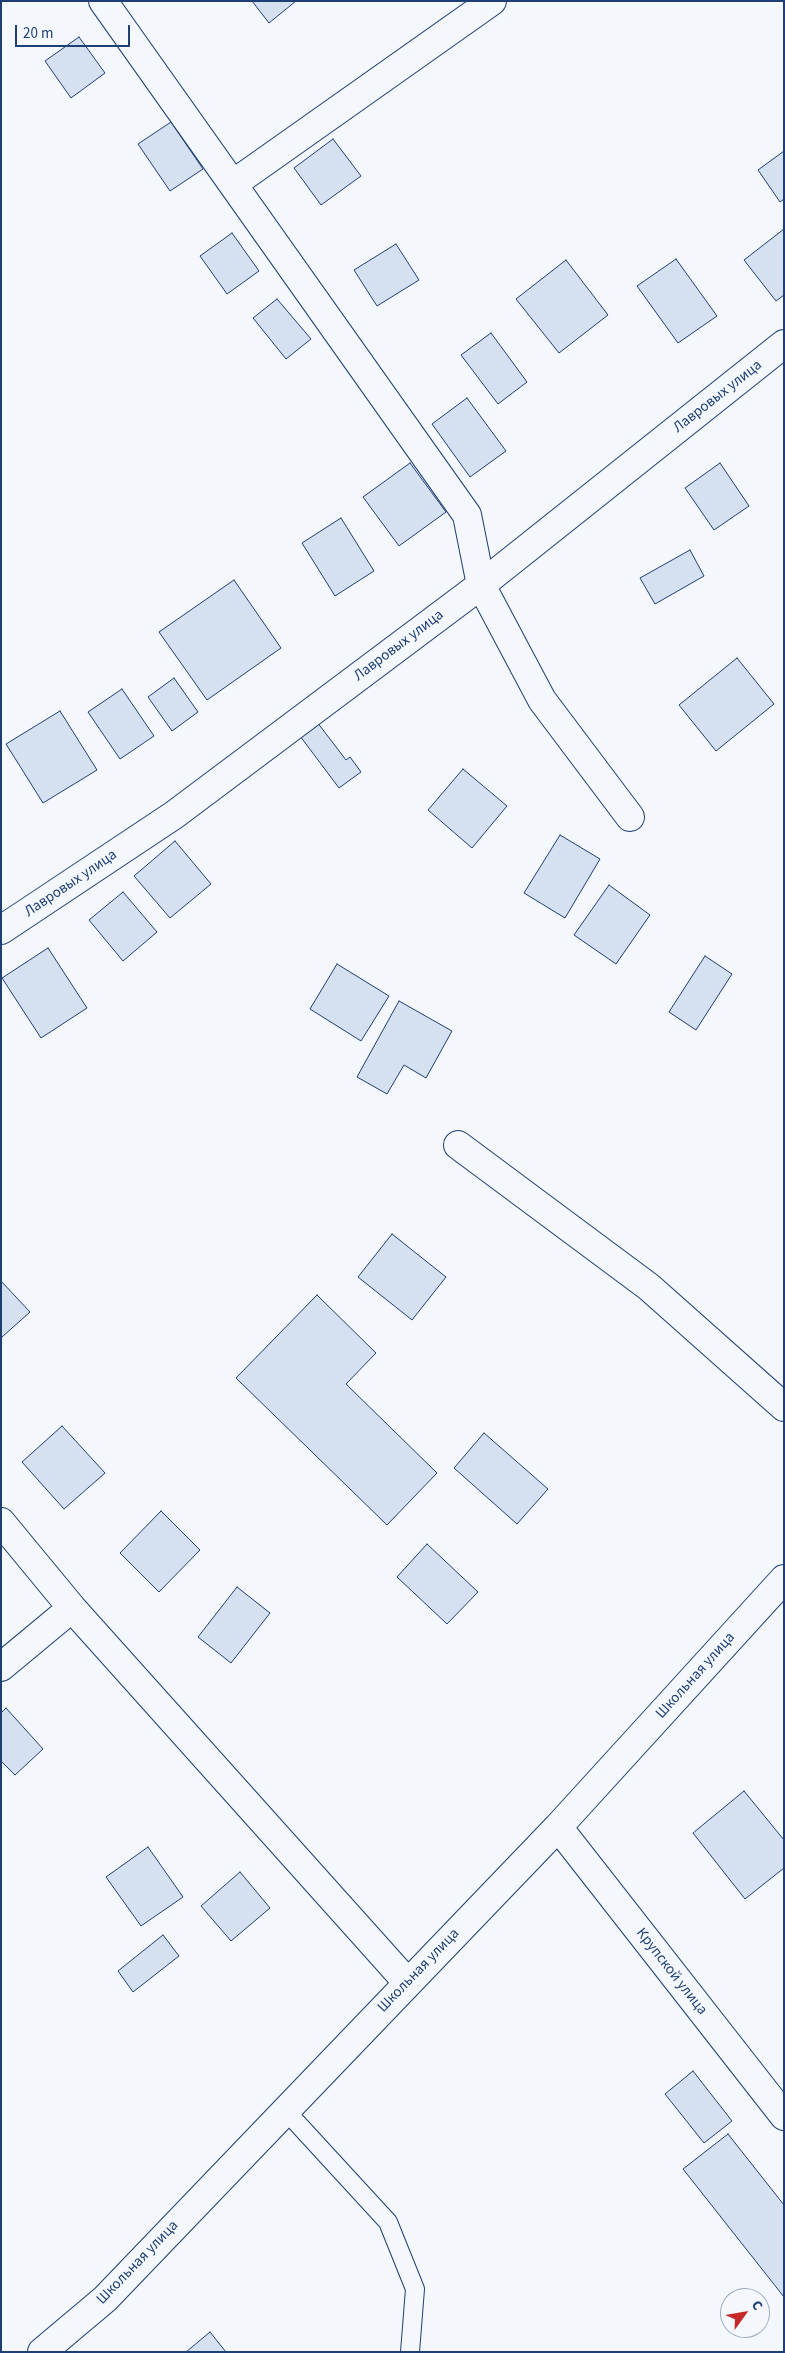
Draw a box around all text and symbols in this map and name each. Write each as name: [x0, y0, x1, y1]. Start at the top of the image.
scale bar: [18, 15, 132, 47]
text: 20 m: [23, 23, 53, 44]
street label: Лавровых улица: [670, 357, 766, 437]
street label: Лавровых улица: [351, 606, 447, 686]
street label: Лавровых улица: [21, 846, 121, 922]
street label: Школьная улица: [653, 1629, 739, 1723]
street label: Школьная улица: [374, 1925, 464, 2017]
street label: Крупской улица: [632, 1925, 710, 2019]
street label: Школьная улица: [93, 2217, 183, 2309]
north arrow: [720, 2288, 770, 2338]
text: С: [746, 2297, 768, 2314]

